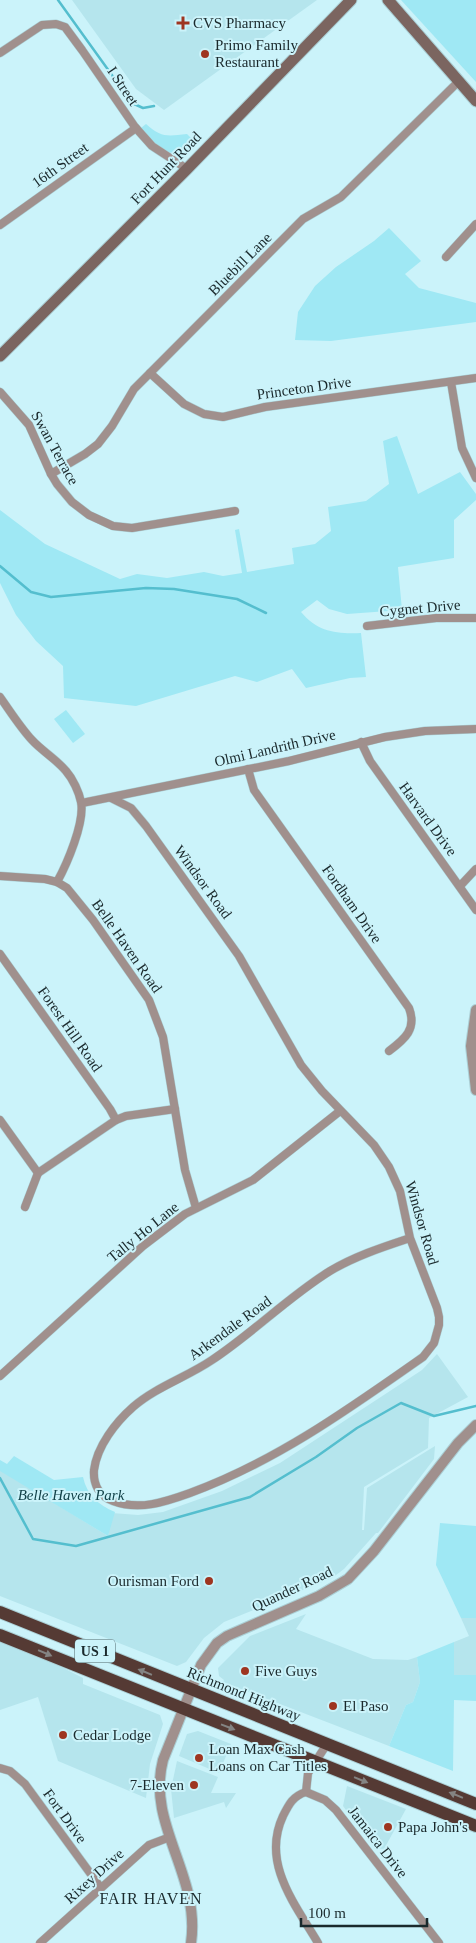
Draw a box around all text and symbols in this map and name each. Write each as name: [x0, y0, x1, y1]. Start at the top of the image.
place label: CVS Pharmacy: [193, 15, 286, 31]
marker: CVS Pharmacy: [177, 17, 189, 29]
place label: Primo Family Restaurant: [215, 37, 298, 70]
marker: Primo Family Restaurant: [199, 48, 211, 60]
street label: I Street: [104, 63, 142, 109]
street label: Fort Hunt Road: [128, 128, 205, 207]
street label: 16th Street: [29, 139, 92, 191]
street label: Bluebill Lane: [205, 229, 275, 299]
street label: Princeton Drive: [256, 373, 353, 403]
street label: Swan Terrace: [28, 408, 82, 488]
street label: Cygnet Drive: [379, 596, 461, 620]
street label: Olmi Landrith Drive: [213, 726, 338, 770]
street label: Harvard Drive: [396, 779, 460, 859]
street label: Windsor Road: [171, 842, 235, 922]
street label: Fordham Drive: [319, 862, 385, 947]
street label: Belle Haven Road: [89, 896, 165, 996]
street label: Forest Hill Road: [35, 983, 106, 1075]
street label: Windsor Road: [402, 1179, 442, 1267]
street label: Tally Ho Lane: [104, 1198, 182, 1265]
street label: Arkendale Road: [186, 1292, 275, 1363]
park label: Belle Haven Park: [18, 1487, 125, 1503]
street label: Quander Road: [249, 1563, 335, 1615]
place label: Ourisman Ford: [108, 1573, 199, 1589]
marker: Ourisman Ford: [203, 1575, 215, 1587]
road number: US 1: [75, 1640, 115, 1662]
one-way arrow: [38, 1649, 53, 1657]
place label: Five Guys: [255, 1663, 317, 1679]
street label: Richmond Highway: [185, 1664, 304, 1724]
marker: Five Guys: [239, 1665, 251, 1677]
one-way arrow: [138, 1668, 153, 1675]
place label: El Paso: [343, 1698, 388, 1714]
marker: El Paso: [327, 1700, 339, 1712]
one-way arrow: [221, 1724, 236, 1731]
place label: Cedar Lodge: [73, 1727, 151, 1743]
marker: Cedar Lodge: [57, 1729, 69, 1741]
place label: Loan Max Cash Loans on Car Titles: [209, 1741, 327, 1774]
marker: Loan Max Cash Loans on Car Titles: [193, 1752, 205, 1764]
one-way arrow: [354, 1776, 369, 1784]
place label: 7-Eleven: [130, 1777, 185, 1793]
marker: 7-Eleven: [188, 1779, 200, 1791]
street label: Fort Drive: [40, 1786, 90, 1846]
one-way arrow: [449, 1791, 463, 1799]
street label: Jamaica Drive: [345, 1803, 411, 1881]
place label: Papa John's: [398, 1819, 468, 1835]
marker: Papa John's: [382, 1821, 394, 1833]
street label: Rixey Drive: [61, 1845, 127, 1907]
district label: FAIR HAVEN: [99, 1890, 203, 1907]
scale bar: [301, 1896, 427, 1928]
text: 100 m: [308, 1905, 346, 1921]

